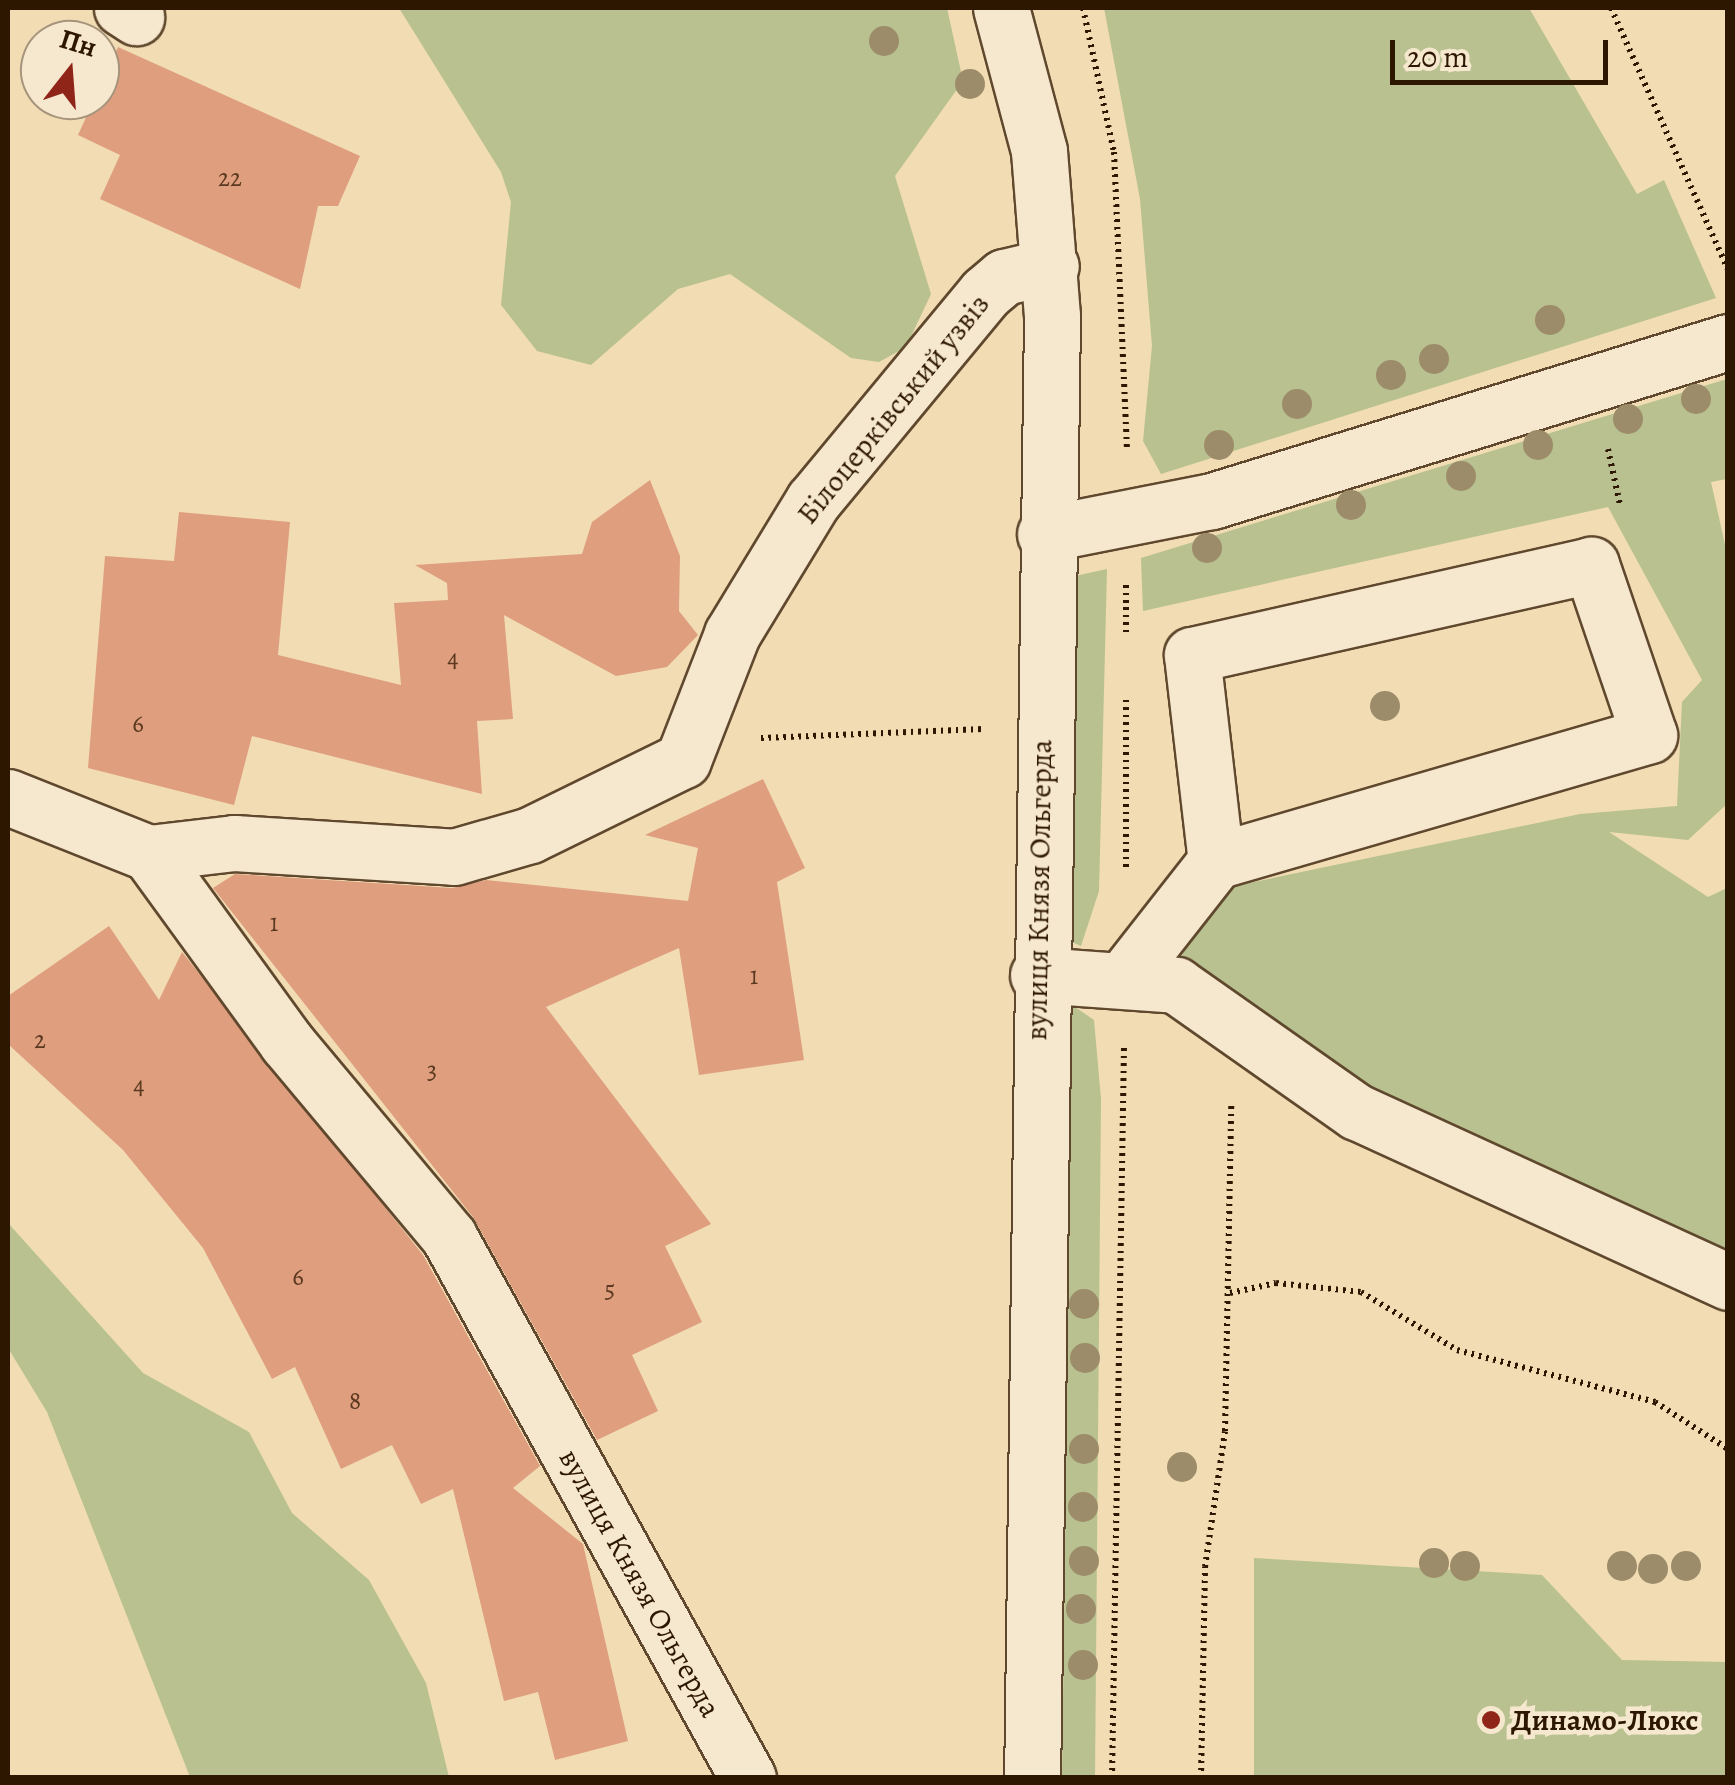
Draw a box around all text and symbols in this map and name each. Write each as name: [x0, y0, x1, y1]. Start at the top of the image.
north arrow: [20, 20, 120, 120]
text: Пн: [55, 20, 101, 67]
scale bar: [1395, 20, 1612, 82]
text: 20 m: [1407, 37, 1468, 77]
house number: 22: [218, 163, 242, 193]
street label: Білоцерківський узвіз: [789, 287, 997, 531]
house number: 4: [447, 644, 459, 674]
house number: 6: [132, 709, 144, 739]
street label: вулиця Князя Ольгерда: [1018, 739, 1060, 1041]
house number: 1: [270, 908, 278, 938]
house number: 1: [750, 961, 758, 991]
house number: 2: [34, 1025, 46, 1055]
house number: 3: [427, 1055, 437, 1085]
house number: 4: [133, 1071, 145, 1101]
house number: 6: [292, 1262, 304, 1292]
house number: 5: [605, 1274, 615, 1304]
house number: 8: [349, 1386, 361, 1416]
street label: вулиця Князя Ольгерда: [551, 1443, 729, 1723]
place label: Динамо-Люкс: [1511, 1702, 1699, 1738]
marker: Динамо-Люкс: [1480, 1709, 1502, 1731]

